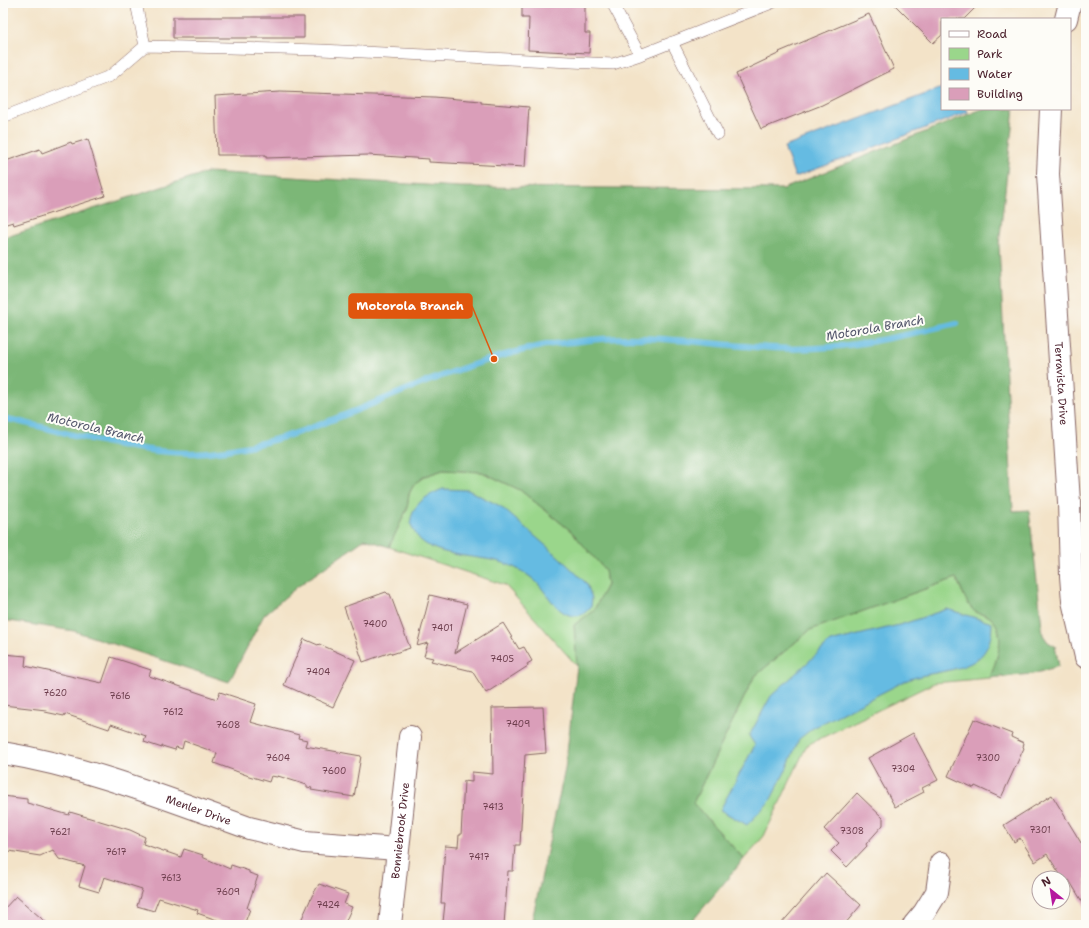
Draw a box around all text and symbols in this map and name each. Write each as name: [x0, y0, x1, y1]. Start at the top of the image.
legend: [941, 18, 1071, 110]
text: Road: [977, 26, 1008, 42]
text: Park: [977, 46, 1003, 62]
text: Water: [977, 66, 1013, 82]
text: Building: [977, 86, 1023, 102]
callout: Motorola Branch: [349, 294, 472, 318]
text: Motorola Branch: [356, 298, 464, 314]
water label: Motorola Branch: [825, 312, 925, 344]
street label: Terravista Drive: [1051, 341, 1072, 426]
water label: Motorola Branch: [46, 409, 146, 447]
house number: 7400: [363, 618, 387, 630]
house number: 7401: [431, 622, 453, 634]
house number: 7405: [490, 653, 514, 665]
house number: 7404: [306, 666, 330, 678]
house number: 7620: [43, 687, 67, 699]
house number: 7616: [109, 690, 131, 702]
house number: 7612: [162, 706, 184, 718]
house number: 7409: [506, 718, 530, 730]
house number: 7608: [216, 719, 240, 731]
house number: 7604: [266, 752, 290, 764]
house number: 7300: [976, 752, 1000, 764]
house number: 7304: [891, 763, 915, 775]
house number: 7600: [322, 765, 346, 777]
street label: Bonniebrook Drive: [387, 782, 413, 880]
street label: Menler Drive: [164, 791, 233, 829]
house number: 7413: [482, 801, 504, 813]
house number: 7301: [1029, 824, 1051, 836]
house number: 7308: [840, 825, 864, 837]
house number: 7621: [49, 826, 71, 838]
house number: 7617: [105, 846, 127, 858]
house number: 7417: [468, 851, 490, 863]
north arrow: [1031, 870, 1071, 910]
house number: 7613: [160, 872, 182, 884]
text: N: [1039, 873, 1054, 890]
house number: 7609: [216, 886, 240, 898]
house number: 7424: [316, 899, 340, 911]

